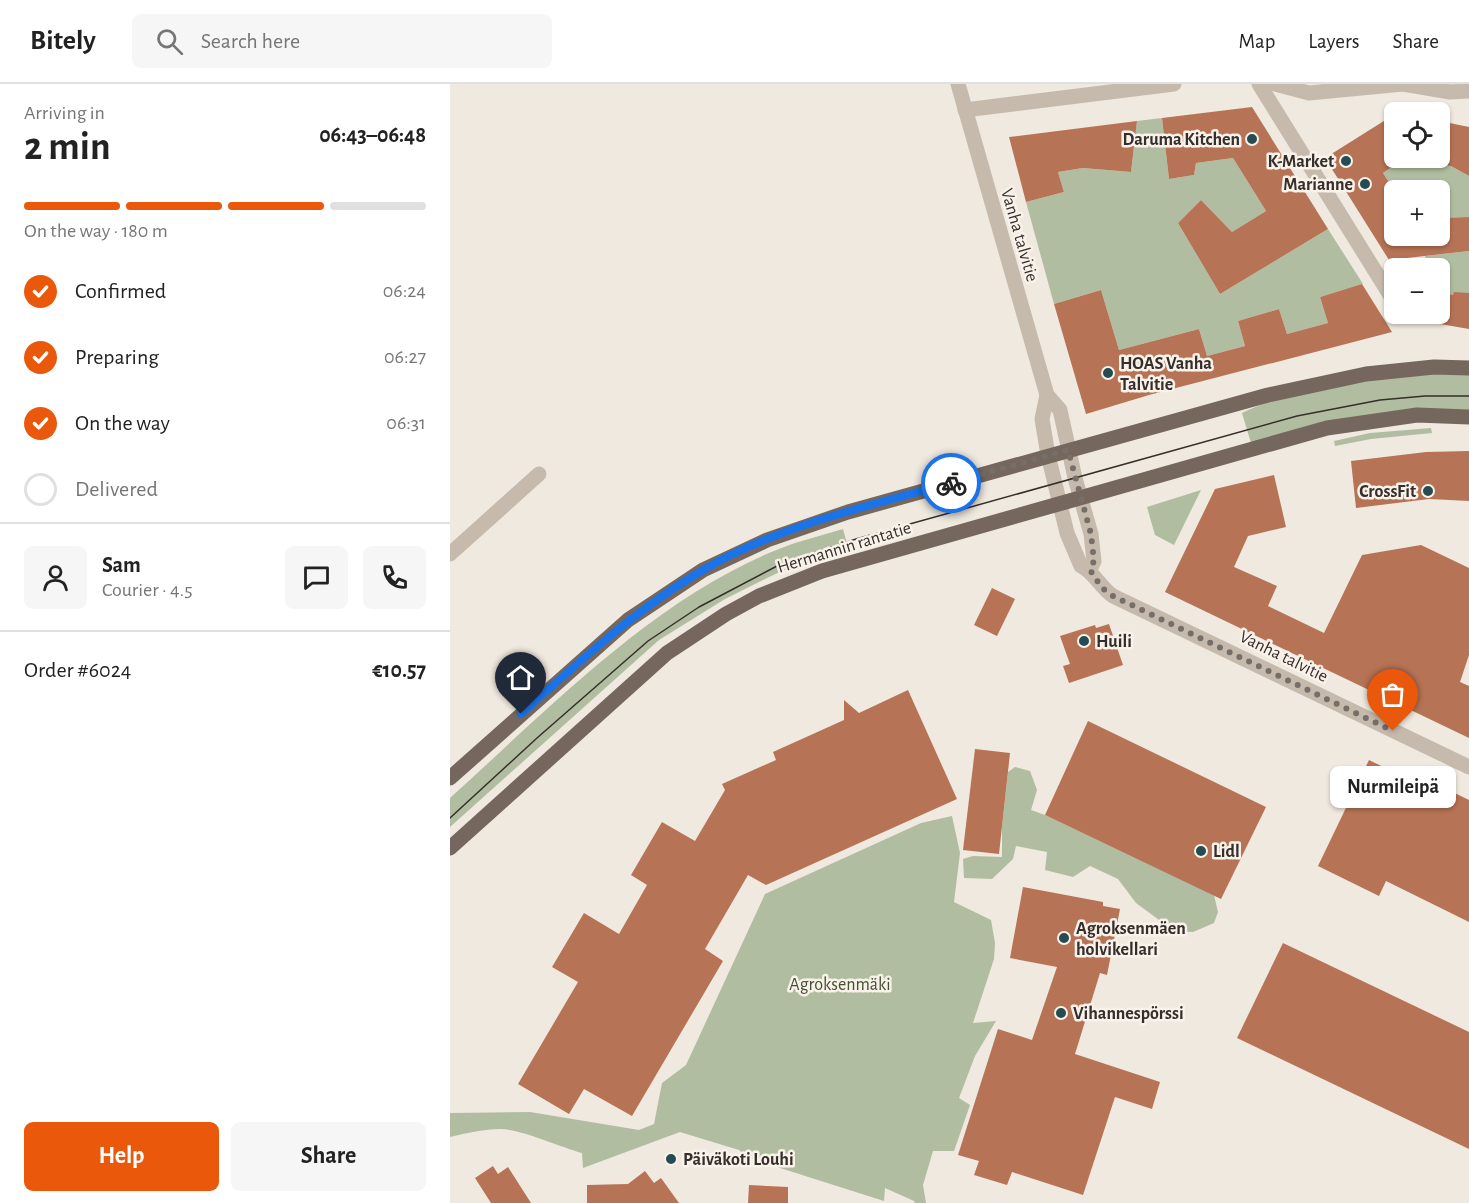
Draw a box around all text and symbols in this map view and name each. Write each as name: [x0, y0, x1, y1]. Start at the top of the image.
search box: [132, 14, 552, 68]
icon: search: [153, 25, 186, 58]
text: Bitely: [30, 27, 96, 55]
text: Search here: [201, 30, 300, 52]
text: Map: [1239, 31, 1275, 52]
text: Layers: [1308, 31, 1359, 52]
text: Share: [1392, 31, 1439, 52]
map controls: [1384, 102, 1450, 324]
button: locate: [1384, 102, 1450, 168]
text: Arriving in: [24, 103, 105, 123]
text: 06:43–06:48: [319, 124, 426, 146]
text: 2 min: [24, 128, 111, 167]
place label: Daruma Kitchen: [1123, 131, 1240, 149]
marker: Daruma Kitchen: [1245, 132, 1259, 146]
place label: K-Market: [1268, 153, 1334, 171]
marker: K-Market: [1339, 154, 1353, 168]
place label: Marianne: [1283, 176, 1353, 194]
marker: Marianne: [1358, 177, 1372, 191]
button: +: [1384, 180, 1450, 246]
street label: Vanha talvitie: [997, 187, 1041, 284]
text: On the way · 180 m: [24, 221, 168, 241]
button: −: [1384, 258, 1450, 324]
icon: check: [24, 275, 57, 308]
text: Confirmed: [75, 280, 166, 302]
text: 06:24: [383, 281, 426, 301]
icon: check: [24, 341, 57, 374]
text: Preparing: [75, 346, 159, 368]
text: 06:27: [384, 347, 426, 367]
place label: HOAS Vanha Talvitie: [1120, 355, 1212, 394]
marker: HOAS Vanha Talvitie: [1101, 366, 1115, 380]
icon: check: [24, 407, 57, 440]
text: On the way: [75, 412, 170, 434]
text: 06:31: [386, 413, 426, 433]
courier: [921, 453, 981, 513]
icon: bike: [935, 467, 968, 500]
text: Delivered: [75, 478, 158, 500]
place label: CrossFit: [1359, 483, 1416, 501]
marker: CrossFit: [1421, 484, 1435, 498]
street label: Hermannin rantatie: [775, 519, 913, 577]
button: person: [24, 546, 87, 609]
button: chat: [285, 546, 348, 609]
button: phone: [363, 546, 426, 609]
text: Sam: [102, 554, 141, 576]
text: Courier · 4.5: [102, 580, 193, 600]
street label: Vanha talvitie: [1236, 628, 1331, 686]
place label: Huili: [1096, 633, 1132, 651]
marker: Huili: [1077, 634, 1091, 648]
pin: [495, 652, 546, 714]
text: Order #6024: [24, 659, 131, 681]
text: €10.57: [372, 659, 426, 681]
icon: home: [504, 661, 537, 694]
pin: [1367, 669, 1418, 731]
icon: bag: [1376, 678, 1409, 711]
callout: Nurmileipä: [1330, 767, 1456, 809]
text: Nurmileipä: [1347, 777, 1439, 797]
place label: Lidl: [1213, 843, 1240, 861]
marker: Lidl: [1194, 844, 1208, 858]
place label: Agroksenmäen holvikellari: [1076, 920, 1186, 959]
marker: Agroksenmäen holvikellari: [1057, 931, 1071, 945]
park label: Agroksenmäki: [789, 976, 891, 994]
place label: Vihannespörssi: [1073, 1005, 1184, 1023]
marker: Vihannespörssi: [1054, 1006, 1068, 1020]
button: Help: [24, 1122, 219, 1191]
button: Share: [231, 1122, 426, 1191]
place label: Päiväkoti Louhi: [683, 1151, 794, 1169]
marker: Päiväkoti Louhi: [664, 1152, 678, 1166]

